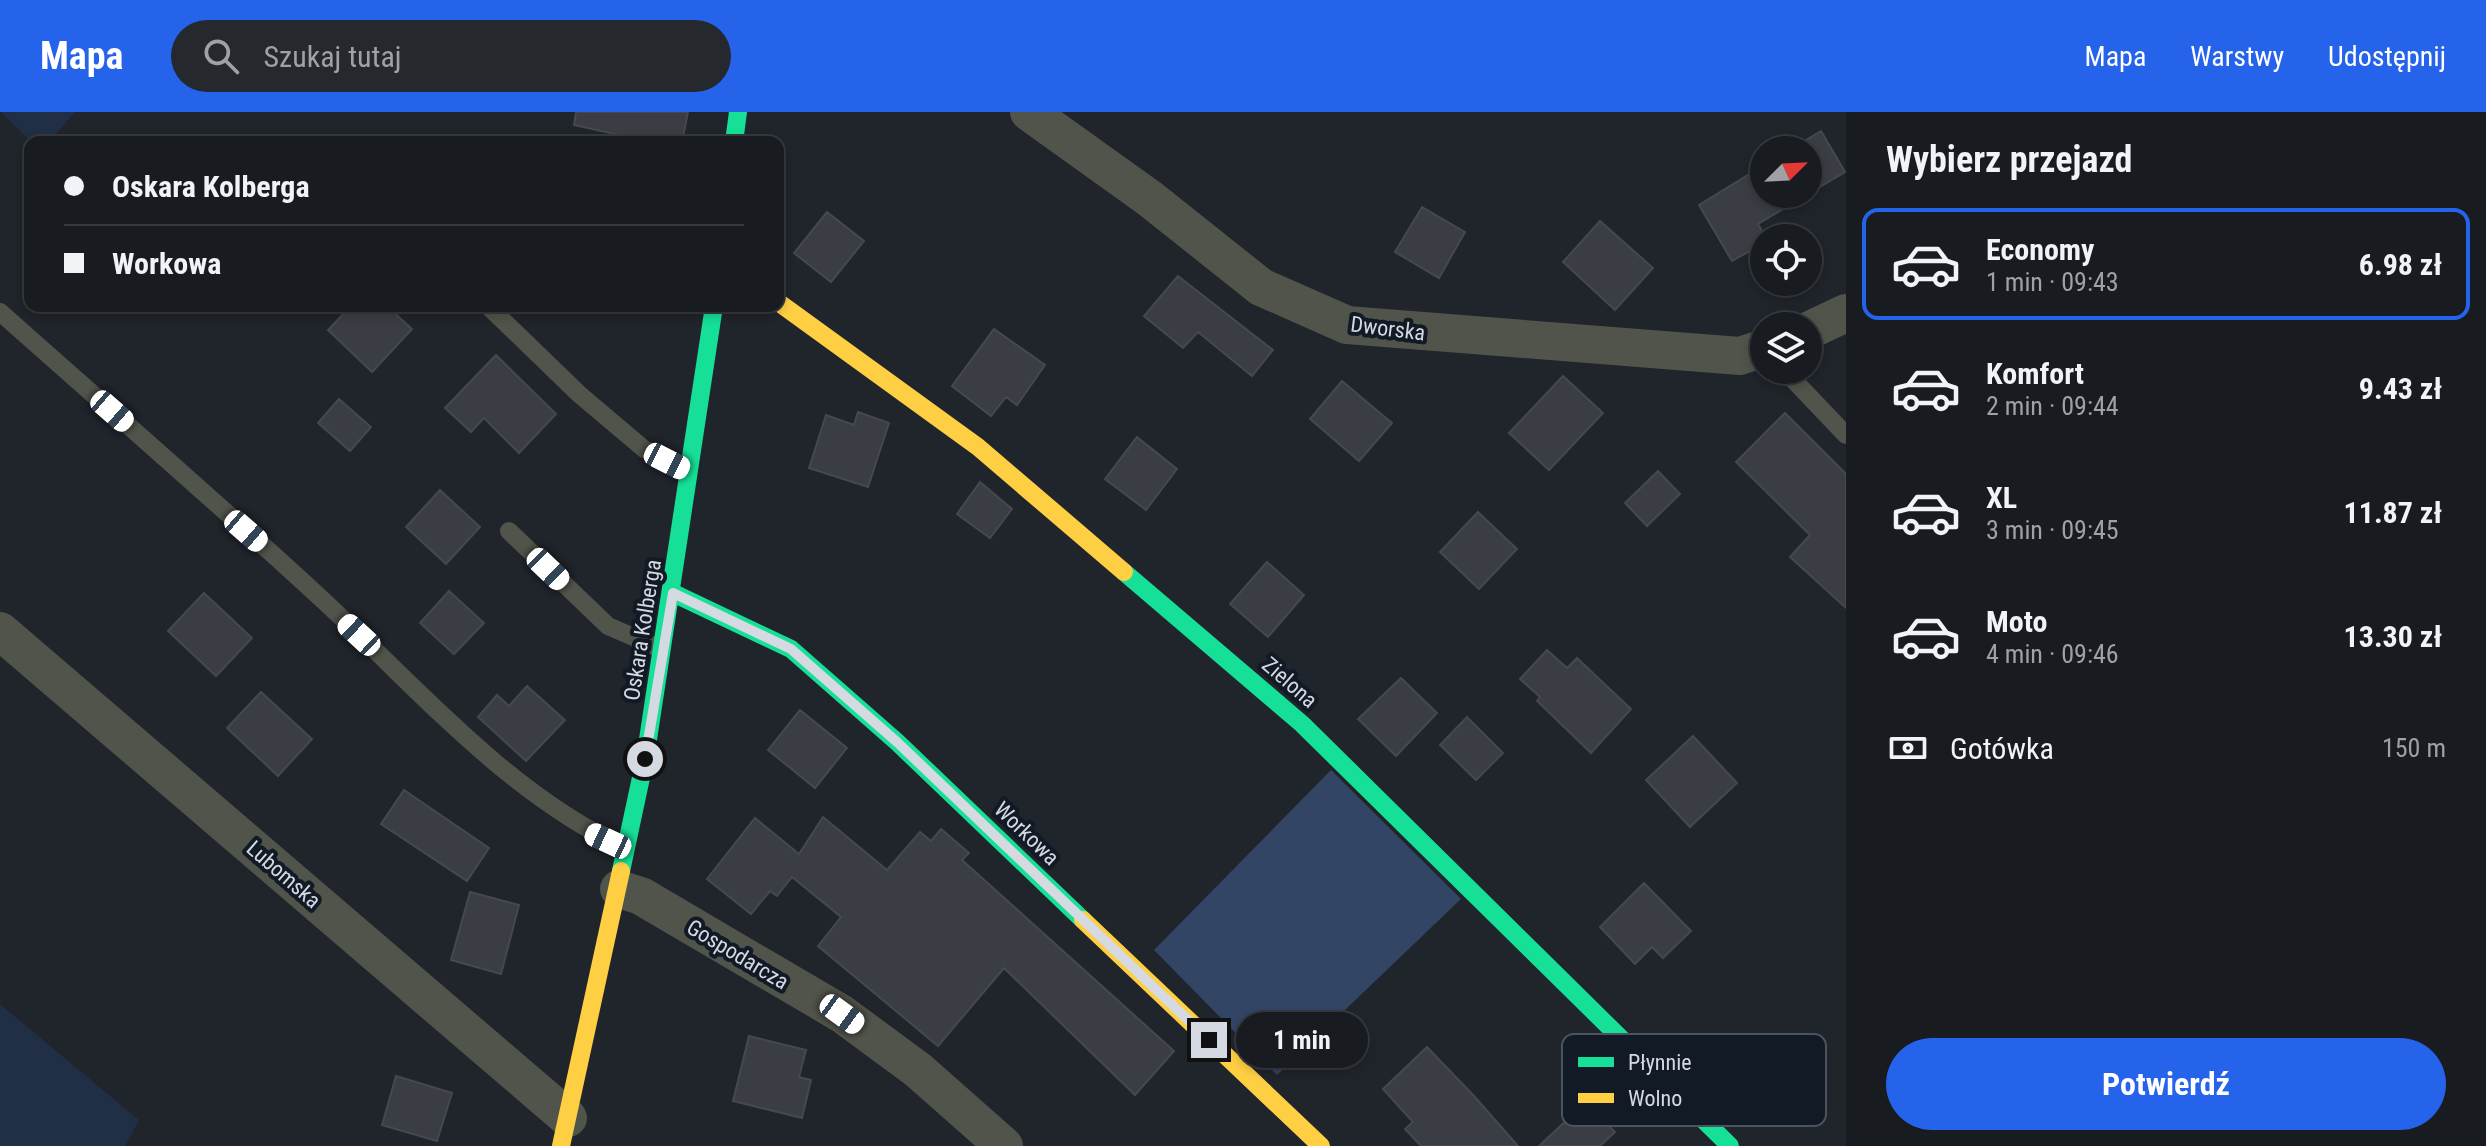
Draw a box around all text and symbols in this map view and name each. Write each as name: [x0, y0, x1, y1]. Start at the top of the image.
search box: [171, 20, 731, 92]
text: Mapa: [40, 34, 123, 78]
icon: search: [199, 34, 243, 78]
text: Szukaj tutaj: [263, 39, 402, 74]
text: Mapa: [2085, 40, 2146, 73]
text: Warstwy: [2190, 40, 2284, 73]
text: Udostępnij: [2328, 40, 2446, 73]
north arrow: [1750, 136, 1822, 208]
map controls: [1750, 136, 1822, 384]
text: Wybierz przejazd: [1886, 139, 2132, 181]
text: Oskara Kolberga: [112, 169, 310, 204]
button: locate: [1750, 224, 1822, 296]
icon: car: [1890, 228, 1962, 300]
text: Economy: [1986, 232, 2094, 267]
text: Workowa: [112, 246, 221, 281]
text: 6.98 zł: [2359, 247, 2442, 282]
text: 1 min · 09:43: [1986, 267, 2119, 297]
street label: Dworska: [1349, 312, 1427, 345]
button: layers: [1750, 312, 1822, 384]
icon: car: [1890, 352, 1962, 424]
text: Komfort: [1986, 356, 2084, 391]
text: 9.43 zł: [2359, 371, 2442, 406]
car: [86, 386, 138, 436]
text: 2 min · 09:44: [1986, 391, 2119, 421]
car: [640, 439, 694, 483]
icon: car: [1890, 476, 1962, 548]
text: XL: [1986, 480, 2017, 515]
text: 11.87 zł: [2344, 495, 2442, 530]
car: [220, 506, 272, 556]
text: 3 min · 09:45: [1986, 515, 2119, 545]
car: [522, 544, 574, 594]
street label: Oskara Kolberga: [619, 558, 666, 702]
icon: car: [1890, 600, 1962, 672]
text: Moto: [1986, 604, 2047, 639]
car: [333, 610, 385, 660]
text: 13.30 zł: [2344, 619, 2442, 654]
text: 4 min · 09:46: [1986, 639, 2119, 669]
street label: Zielona: [1257, 652, 1322, 713]
icon: cash: [1886, 726, 1930, 770]
text: Gotówka: [1950, 731, 2054, 766]
text: 150 m: [2382, 733, 2446, 763]
route start: [627, 741, 663, 777]
street label: Workowa: [989, 797, 1064, 870]
car: [581, 820, 635, 862]
street label: Lubomska: [242, 836, 326, 913]
street label: Gospodarcza: [682, 914, 793, 995]
car: [816, 990, 868, 1038]
callout: 1 min: [1237, 1012, 1369, 1068]
route end: [1191, 1022, 1227, 1058]
text: 1 min: [1273, 1025, 1331, 1055]
legend: [1562, 1034, 1826, 1126]
button: Potwierdź: [1886, 1038, 2446, 1130]
text: Płynnie: [1628, 1050, 1692, 1075]
text: Wolno: [1628, 1086, 1682, 1111]

